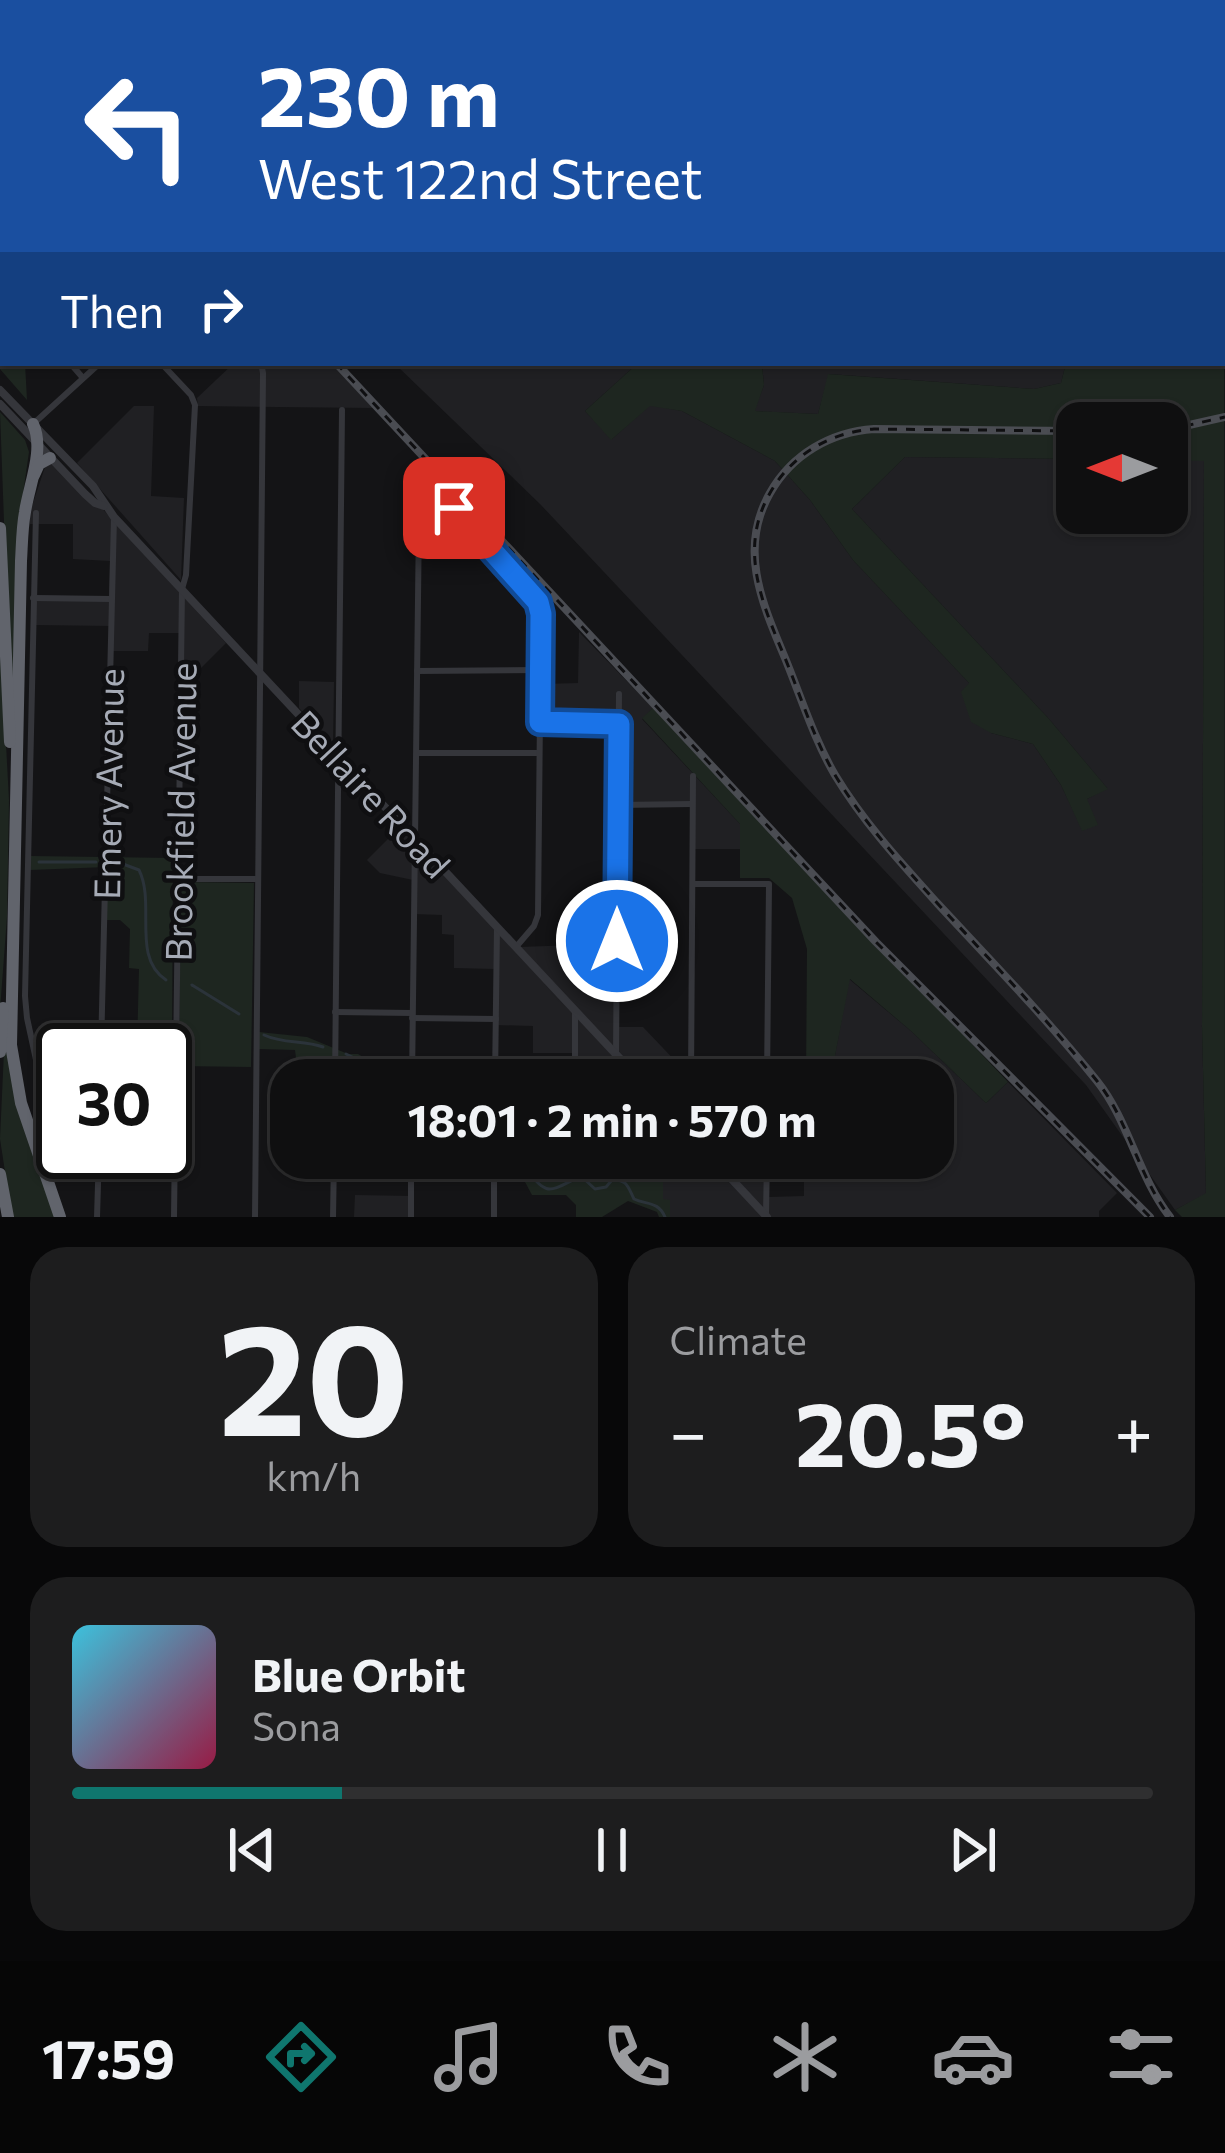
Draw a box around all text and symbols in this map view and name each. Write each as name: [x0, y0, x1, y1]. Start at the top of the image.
text: 230 m: [258, 42, 500, 144]
icon: left: [60, 48, 216, 204]
text: West 122nd Street: [258, 144, 703, 210]
icon: right: [188, 276, 254, 342]
text: Then: [60, 282, 164, 337]
north arrow: [1056, 402, 1188, 534]
map controls: [1056, 402, 1188, 534]
pin: [403, 457, 505, 559]
icon: arrive: [421, 475, 487, 541]
street label: Brookfield Avenue: [154, 662, 204, 962]
street label: Emery Avenue: [83, 668, 131, 900]
street label: Bellaire Road: [284, 700, 460, 886]
position arrow: [554, 878, 680, 1004]
speed limit sign: 30: [36, 1023, 192, 1179]
text: 18:01 · 2 min · 570 m: [407, 1091, 817, 1146]
text: 20: [218, 1277, 409, 1468]
text: Climate: [670, 1315, 807, 1363]
text: 20.5°: [795, 1375, 1026, 1486]
text: −: [670, 1390, 707, 1471]
text: +: [1114, 1390, 1153, 1471]
text: km/h: [266, 1451, 361, 1499]
text: Blue Orbit: [252, 1646, 465, 1701]
text: Sona: [252, 1701, 341, 1749]
icon: previous: [219, 1817, 285, 1883]
icon: pause: [579, 1817, 645, 1883]
icon: next: [940, 1817, 1006, 1883]
icon: directions: [259, 2015, 343, 2099]
icon: music: [427, 2015, 511, 2099]
icon: phone: [595, 2015, 679, 2099]
icon: climate: [763, 2015, 847, 2099]
icon: car: [931, 2015, 1015, 2099]
icon: filters: [1099, 2015, 1183, 2099]
text: 17:59: [42, 2024, 175, 2090]

